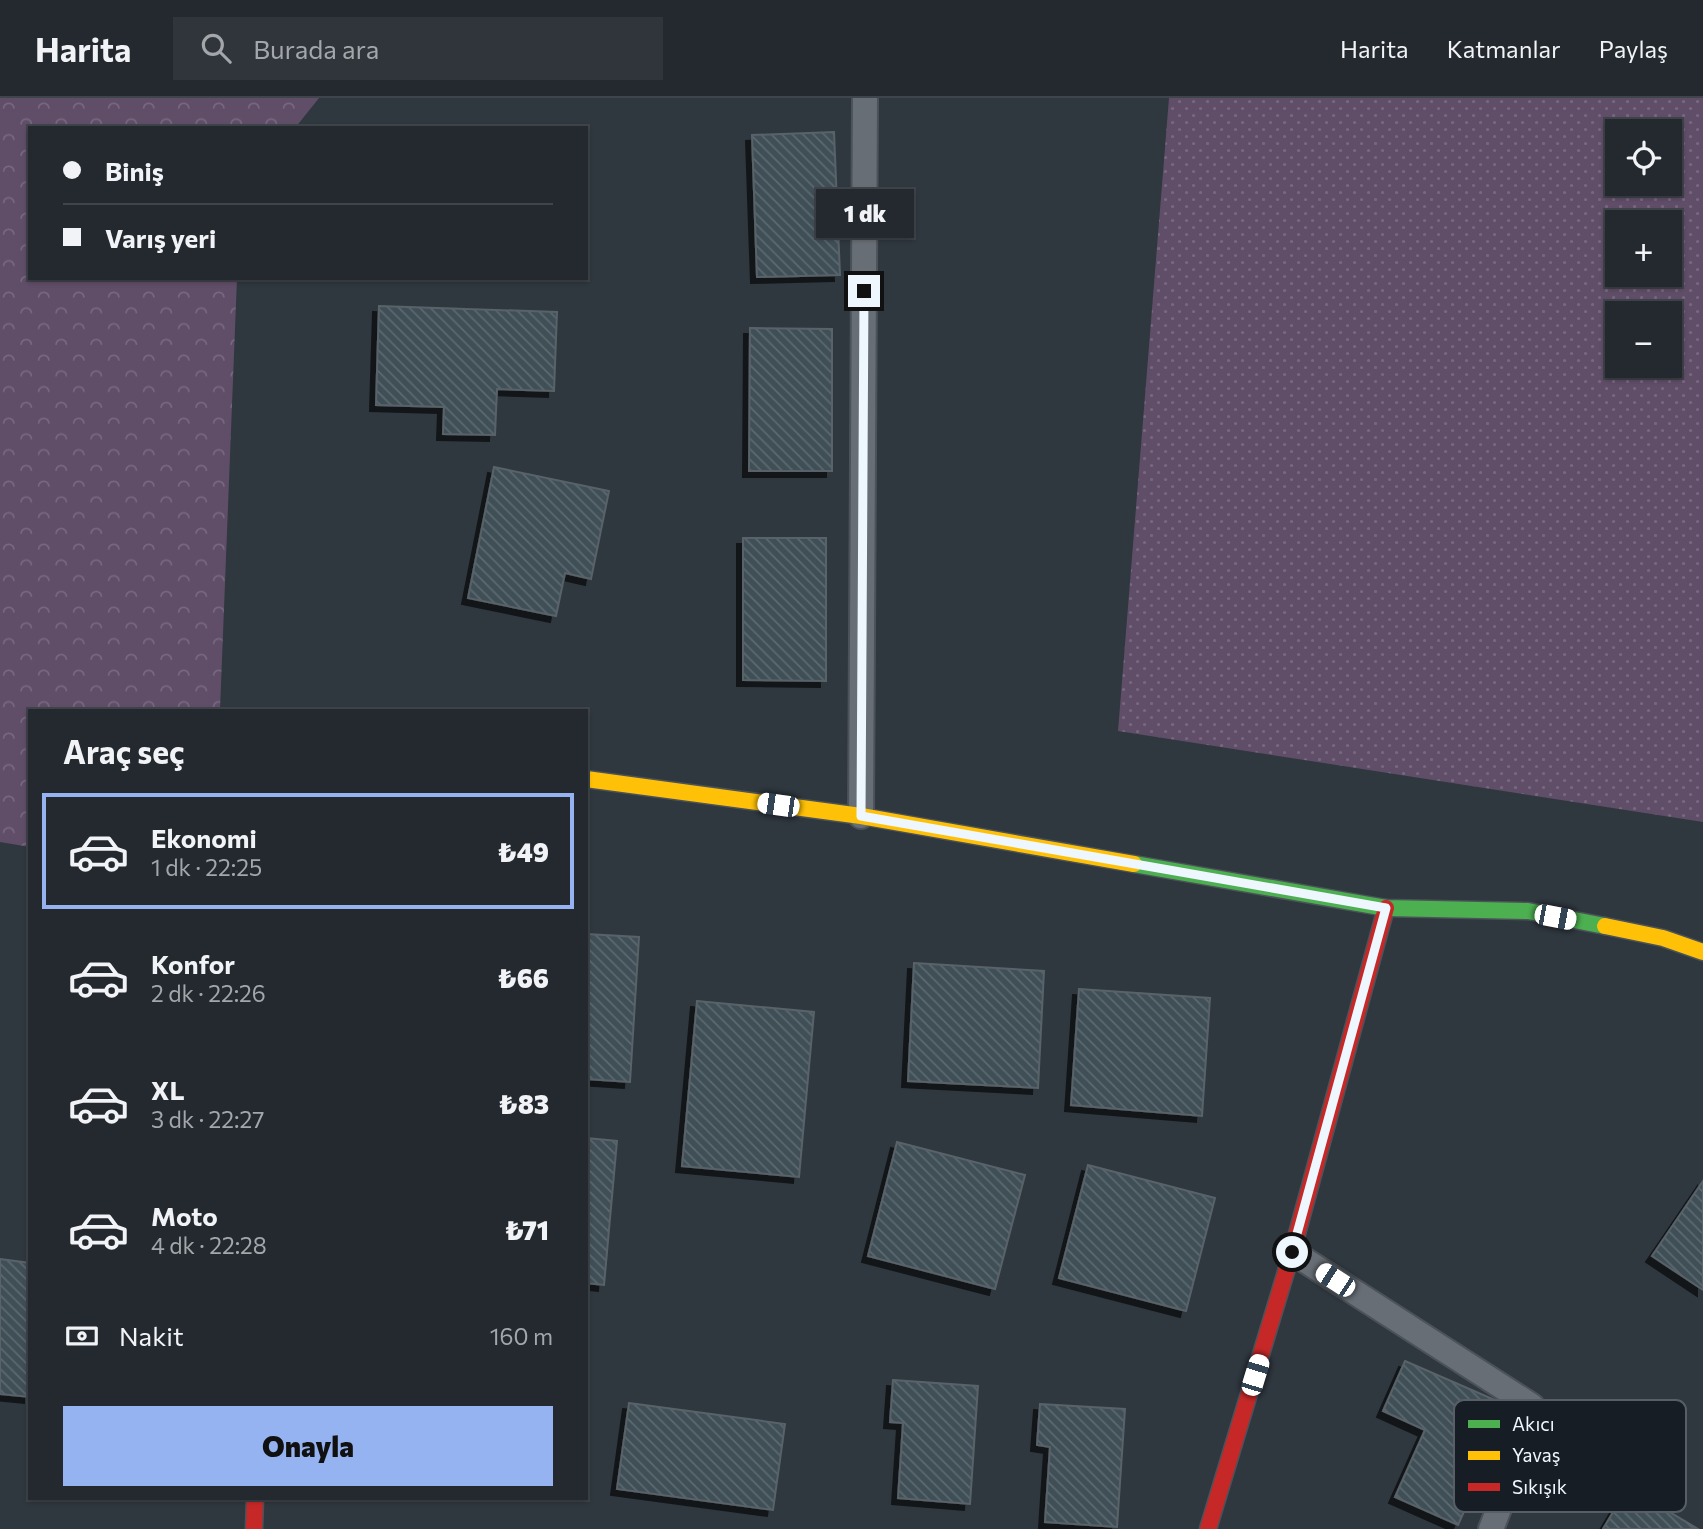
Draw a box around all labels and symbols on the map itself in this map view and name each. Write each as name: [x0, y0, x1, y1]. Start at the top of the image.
callout: 1 dk: [815, 190, 913, 238]
route end: [848, 275, 880, 307]
car: [756, 792, 801, 818]
car: [1533, 903, 1578, 931]
route start: [1276, 1236, 1308, 1268]
car: [1312, 1260, 1359, 1300]
car: [1239, 1352, 1272, 1398]
legend: [1454, 1400, 1686, 1512]
text: Akıcı: [1512, 1412, 1555, 1435]
text: Yavaş: [1512, 1443, 1560, 1466]
text: Sıkışık: [1512, 1475, 1567, 1498]

